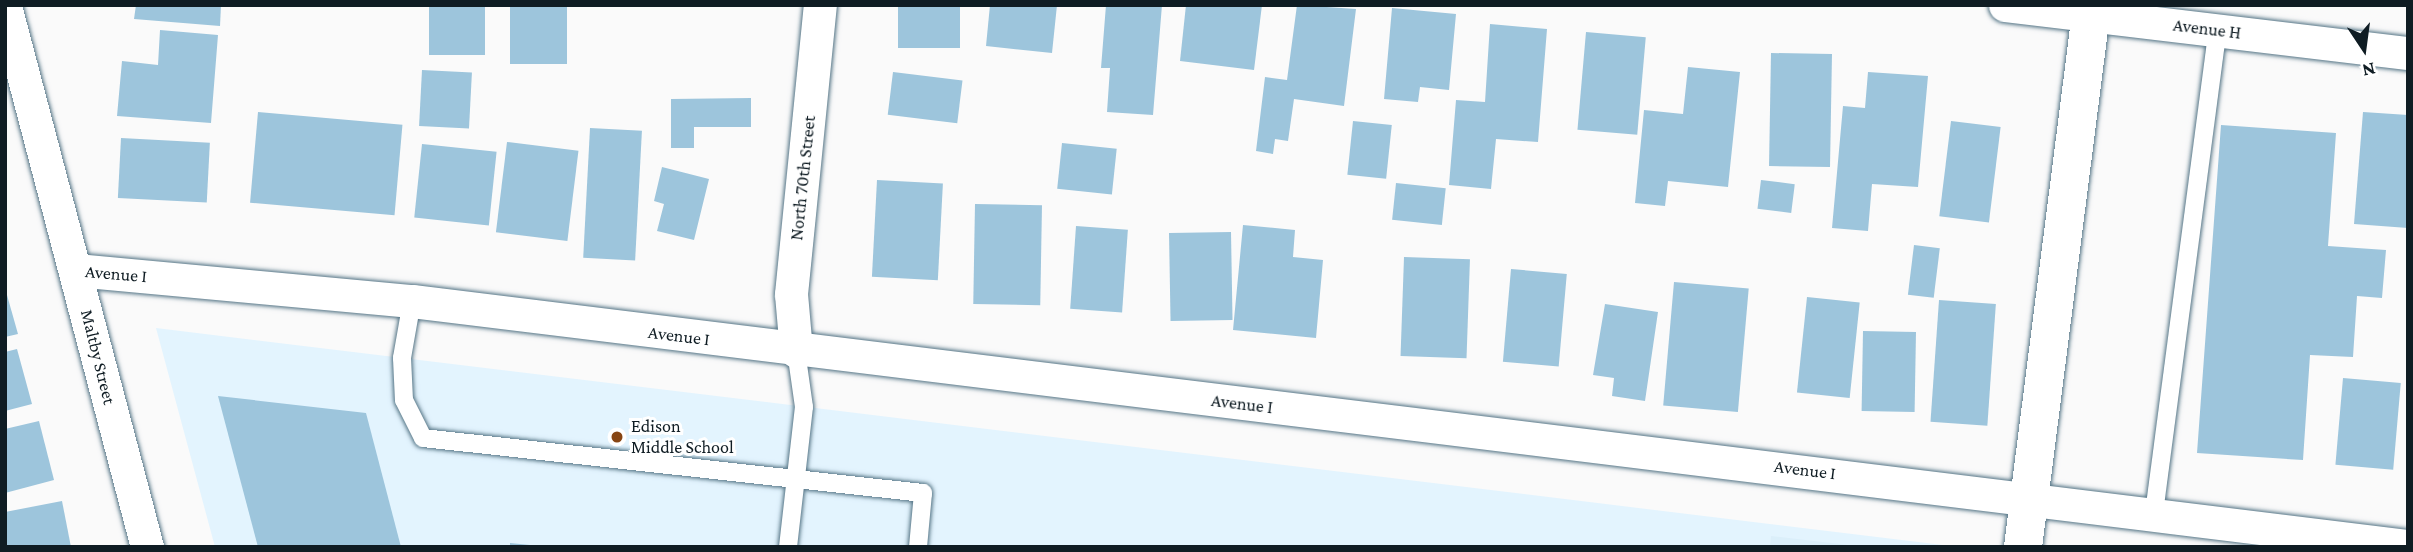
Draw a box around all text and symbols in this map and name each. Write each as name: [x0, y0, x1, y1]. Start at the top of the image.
street label: Avenue H: [2172, 14, 2242, 44]
north arrow: [2329, 14, 2399, 84]
text: N: [2360, 58, 2378, 82]
street label: North 70th Street: [786, 114, 820, 242]
street label: Avenue I: [84, 261, 148, 287]
street label: Maltby Street: [76, 307, 120, 407]
street label: Avenue I: [647, 322, 711, 350]
street label: Avenue I: [1210, 390, 1274, 418]
place label: Edison Middle School: [631, 416, 734, 458]
marker: Edison Middle School: [609, 429, 625, 445]
street label: Avenue I: [1773, 456, 1837, 484]

